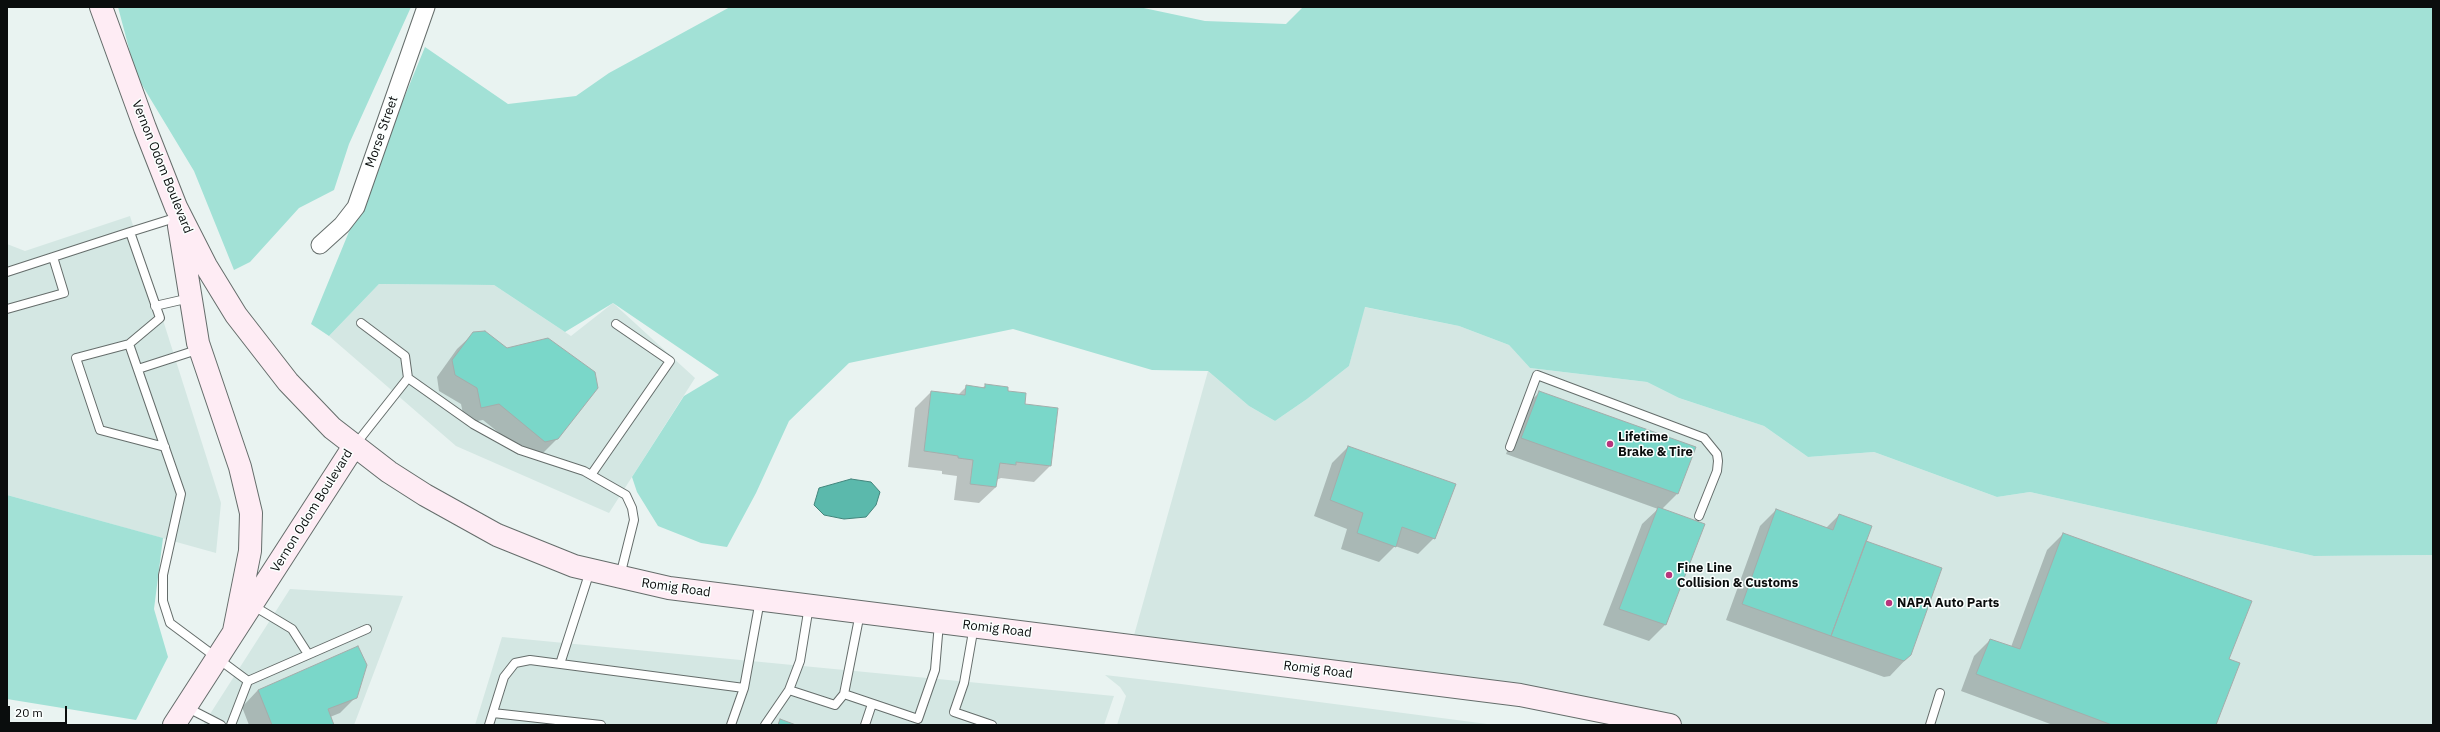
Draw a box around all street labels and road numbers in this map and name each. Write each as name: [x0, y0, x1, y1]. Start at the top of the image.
street label: Morse Street: [362, 94, 402, 170]
street label: Vernon Odom Boulevard: [128, 98, 196, 236]
street label: Vernon Odom Boulevard: [268, 447, 356, 575]
street label: Romig Road: [640, 575, 712, 601]
street label: Romig Road: [961, 617, 1033, 641]
street label: Romig Road: [1282, 658, 1354, 682]

